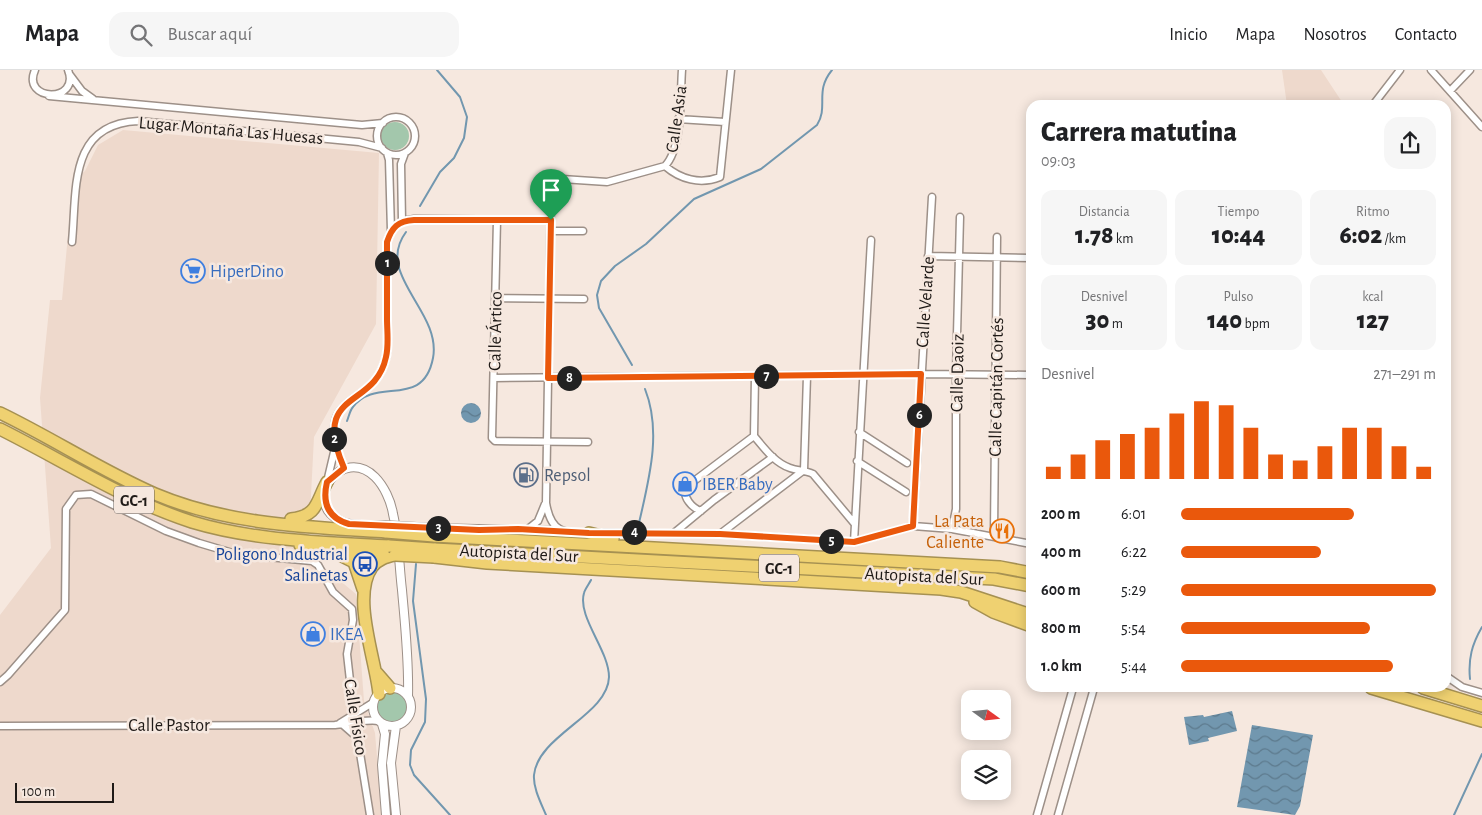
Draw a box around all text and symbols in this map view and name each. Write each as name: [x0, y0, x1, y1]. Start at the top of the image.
search box: [109, 12, 459, 57]
icon: search: [127, 21, 155, 49]
text: Mapa: [25, 22, 79, 46]
text: Buscar aquí: [167, 25, 252, 44]
text: Inicio: [1169, 26, 1208, 44]
text: Mapa: [1236, 26, 1275, 44]
text: Nosotros: [1303, 26, 1367, 44]
text: Contacto: [1395, 26, 1457, 44]
street label: Calle Asia: [663, 84, 691, 154]
street label: Lugar Montaña Las Huesas: [138, 114, 324, 148]
button: share: [1384, 117, 1436, 169]
text: Carrera matutina: [1041, 119, 1237, 147]
text: 09:03: [1041, 153, 1076, 169]
pin: [530, 169, 572, 220]
icon: arrive: [537, 176, 565, 204]
text: Distancia: [1079, 205, 1130, 219]
text: Tiempo: [1218, 205, 1259, 219]
text: Ritmo: [1356, 205, 1390, 219]
text: 1.78: [1075, 223, 1113, 248]
text: 10:44: [1212, 223, 1265, 248]
text: 6:02: [1339, 223, 1382, 248]
text: km: [1113, 232, 1133, 246]
text: /km: [1382, 232, 1406, 246]
pin: 1: [374, 250, 400, 276]
text: 1: [385, 256, 390, 270]
street label: Calle Velarde: [914, 256, 938, 348]
supermarket icon: HiperDino: [180, 258, 206, 284]
place label: HiperDino: [210, 263, 284, 281]
text: Desnivel: [1081, 290, 1128, 304]
text: Pulso: [1224, 290, 1253, 304]
text: kcal: [1362, 290, 1384, 304]
street label: Calle Ártico: [483, 291, 506, 371]
text: 30: [1085, 308, 1109, 333]
text: 140: [1207, 308, 1242, 333]
text: 127: [1357, 308, 1389, 333]
street label: Calle Capitán Cortés: [987, 317, 1007, 457]
text: m: [1109, 317, 1123, 331]
text: bpm: [1242, 317, 1270, 331]
street label: Calle Daoiz: [948, 334, 968, 412]
pin: 7: [754, 364, 778, 388]
pin: 8: [556, 366, 582, 390]
text: Desnivel: [1041, 366, 1095, 382]
text: 271–291 m: [1373, 366, 1436, 382]
text: 7: [763, 369, 770, 383]
text: 8: [566, 371, 573, 385]
pin: 6: [906, 402, 932, 428]
text: 6: [916, 408, 923, 422]
pin: 2: [322, 426, 346, 452]
text: 2: [331, 432, 338, 446]
fuel station icon: Repsol: [513, 462, 539, 488]
place label: Repsol: [544, 467, 591, 485]
shop icon: IBER Baby: [672, 471, 698, 497]
place label: IBER Baby: [702, 476, 773, 494]
road number: GC-1: [114, 486, 154, 514]
text: 200 m: [1041, 506, 1081, 522]
text: 6:01: [1121, 506, 1146, 522]
place label: La Pata Caliente: [926, 513, 984, 552]
pin: 3: [426, 516, 450, 540]
restaurant icon: La Pata Caliente: [989, 518, 1015, 544]
pin: 4: [622, 520, 646, 544]
text: 3: [435, 521, 442, 535]
text: 4: [631, 525, 638, 539]
pin: 5: [818, 528, 844, 554]
text: 5: [828, 534, 835, 548]
street label: Autopista del Sur: [459, 542, 579, 566]
text: 400 m: [1041, 544, 1081, 560]
text: 6:22: [1121, 544, 1147, 560]
place label: Poligono Industrial Salinetas: [215, 546, 348, 585]
bus stop icon: Poligono Industrial Salinetas: [352, 551, 378, 577]
road number: GC-1: [759, 554, 799, 582]
street label: Autopista del Sur: [864, 565, 984, 589]
text: 600 m: [1041, 582, 1081, 598]
text: 5:29: [1121, 582, 1146, 598]
text: 800 m: [1041, 620, 1081, 636]
text: 5:54: [1121, 620, 1146, 636]
shop icon: IKEA: [300, 621, 326, 647]
place label: IKEA: [330, 626, 364, 644]
text: 1.0 km: [1041, 658, 1082, 674]
text: 5:44: [1121, 658, 1147, 674]
street label: Calle Físico: [340, 678, 370, 757]
north arrow: [961, 690, 1011, 740]
map controls: [961, 690, 1011, 800]
street label: Calle Pastor: [128, 717, 210, 735]
button: layers: [961, 750, 1011, 800]
scale bar: [15, 780, 114, 803]
text: 100 m: [22, 785, 55, 799]

